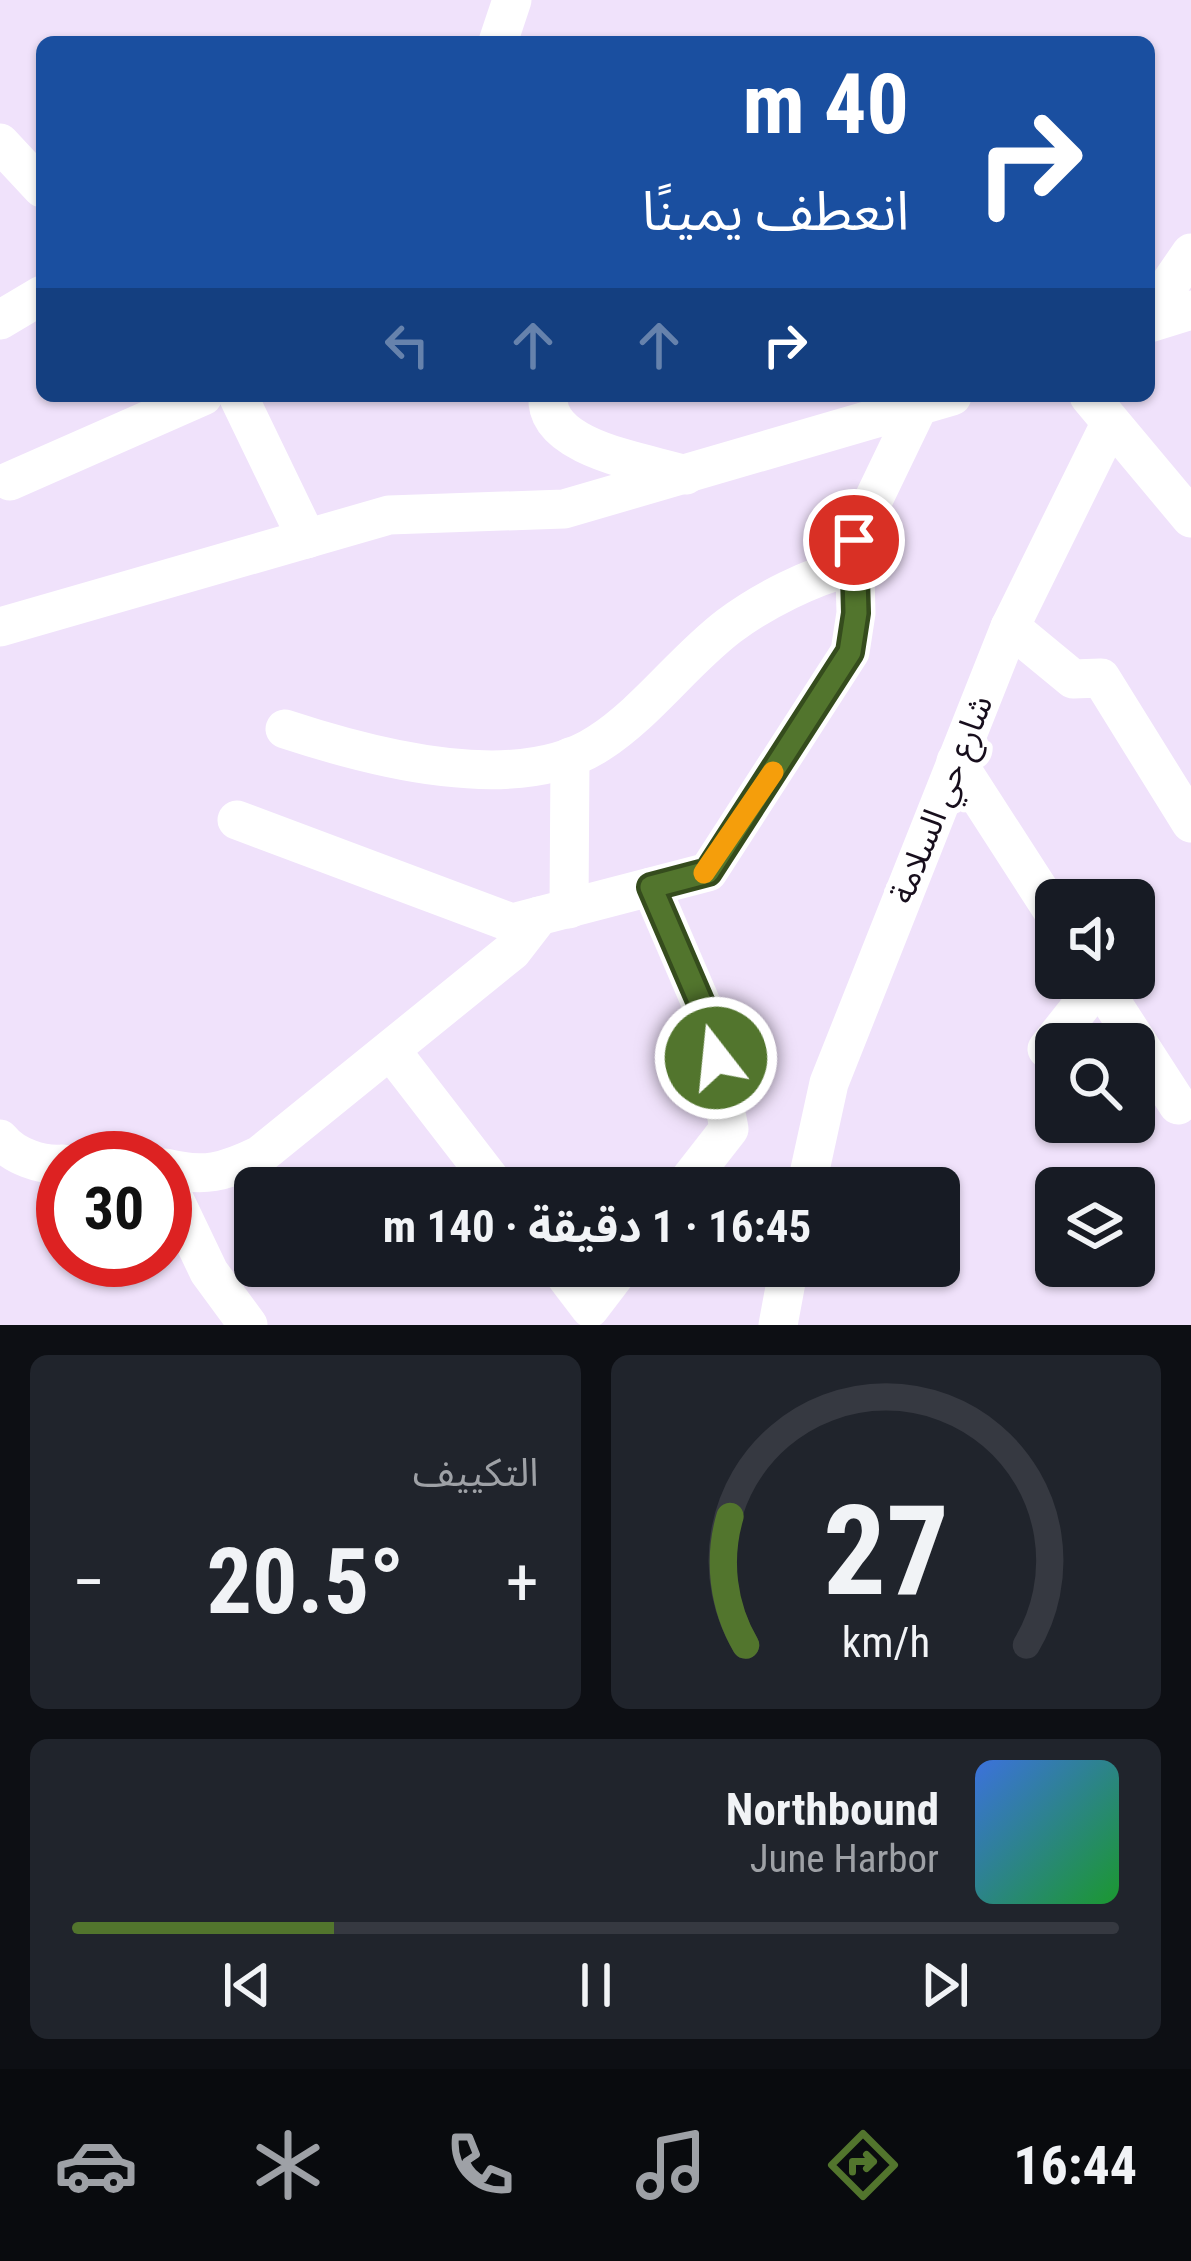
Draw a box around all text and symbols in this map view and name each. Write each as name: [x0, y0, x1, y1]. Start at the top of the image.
text: 40 m: [742, 55, 909, 154]
icon: right: [951, 84, 1107, 240]
text: انعطف يمينًا: [642, 180, 909, 243]
icon: left: [374, 312, 440, 378]
icon: ahead: [500, 312, 566, 378]
icon: ahead: [626, 312, 692, 378]
icon: right: [752, 312, 818, 378]
pin: [803, 489, 905, 591]
icon: arrive: [821, 507, 887, 573]
street label: شارع حي السلامة: [882, 689, 1006, 911]
map controls: [1035, 879, 1155, 1287]
button: sound: [1035, 879, 1155, 999]
position arrow: [653, 995, 779, 1121]
button: search: [1035, 1023, 1155, 1143]
speed limit sign: 30: [36, 1131, 192, 1287]
button: layers: [1035, 1167, 1155, 1287]
text: 16:45 · 1 دقيقة · 140 m: [383, 1200, 811, 1253]
text: التكييف: [413, 1450, 539, 1496]
text: 27: [823, 1478, 949, 1624]
text: 20.5°: [207, 1530, 404, 1635]
text: −: [72, 1544, 105, 1621]
text: +: [506, 1544, 538, 1621]
text: km/h: [842, 1617, 930, 1667]
text: Northbound: [726, 1783, 939, 1836]
text: June Harbor: [750, 1836, 939, 1882]
icon: previous: [214, 1952, 280, 2018]
icon: pause: [563, 1952, 629, 2018]
icon: next: [912, 1952, 978, 2018]
icon: car: [54, 2123, 138, 2207]
icon: climate: [246, 2123, 330, 2207]
icon: phone: [438, 2123, 522, 2207]
icon: music: [629, 2123, 713, 2207]
icon: directions: [821, 2123, 905, 2207]
text: 16:44: [1013, 2134, 1137, 2197]

